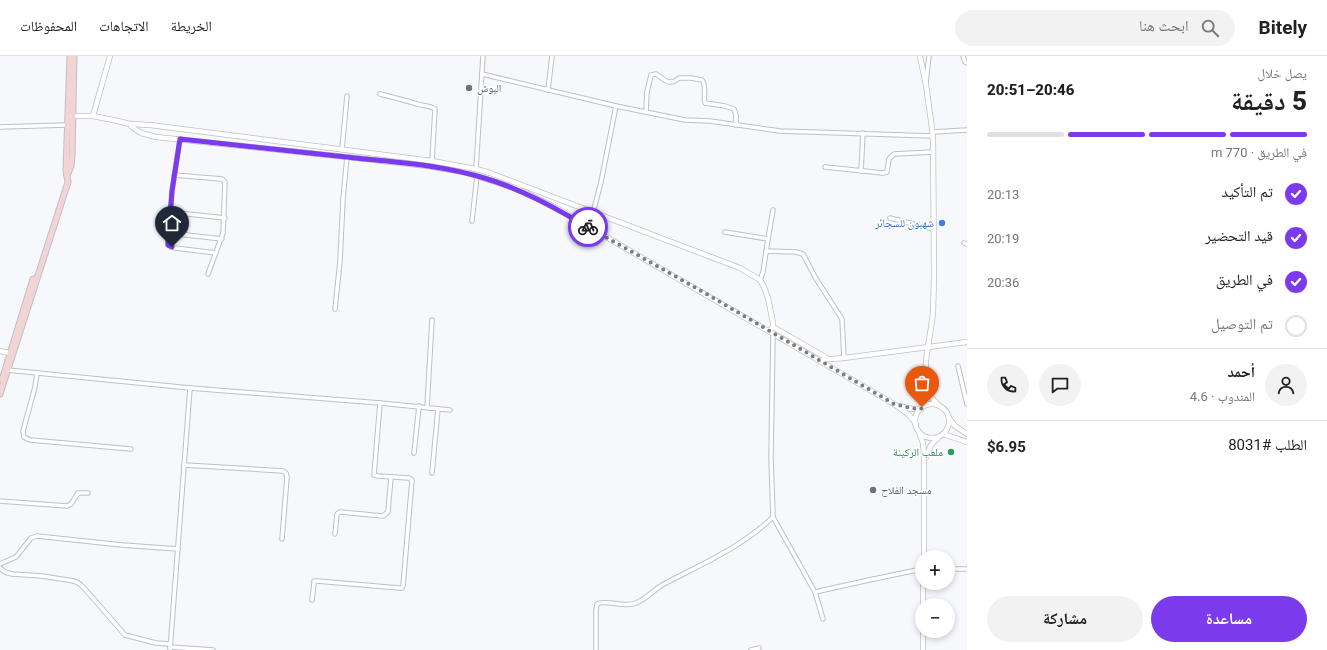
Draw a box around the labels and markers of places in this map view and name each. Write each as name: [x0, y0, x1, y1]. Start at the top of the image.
place label: البوش: [477, 82, 501, 95]
marker: البوش: [464, 83, 474, 93]
pin: [155, 206, 189, 247]
place label: شهبون للسجائر: [874, 217, 934, 230]
marker: شهبون للسجائر: [937, 218, 947, 228]
pin: [905, 366, 939, 407]
place label: ملعب الركينة: [893, 446, 943, 459]
marker: ملعب الركينة: [946, 447, 956, 457]
place label: مسجد الفلاح: [881, 484, 932, 497]
marker: مسجد الفلاح: [868, 485, 878, 495]

